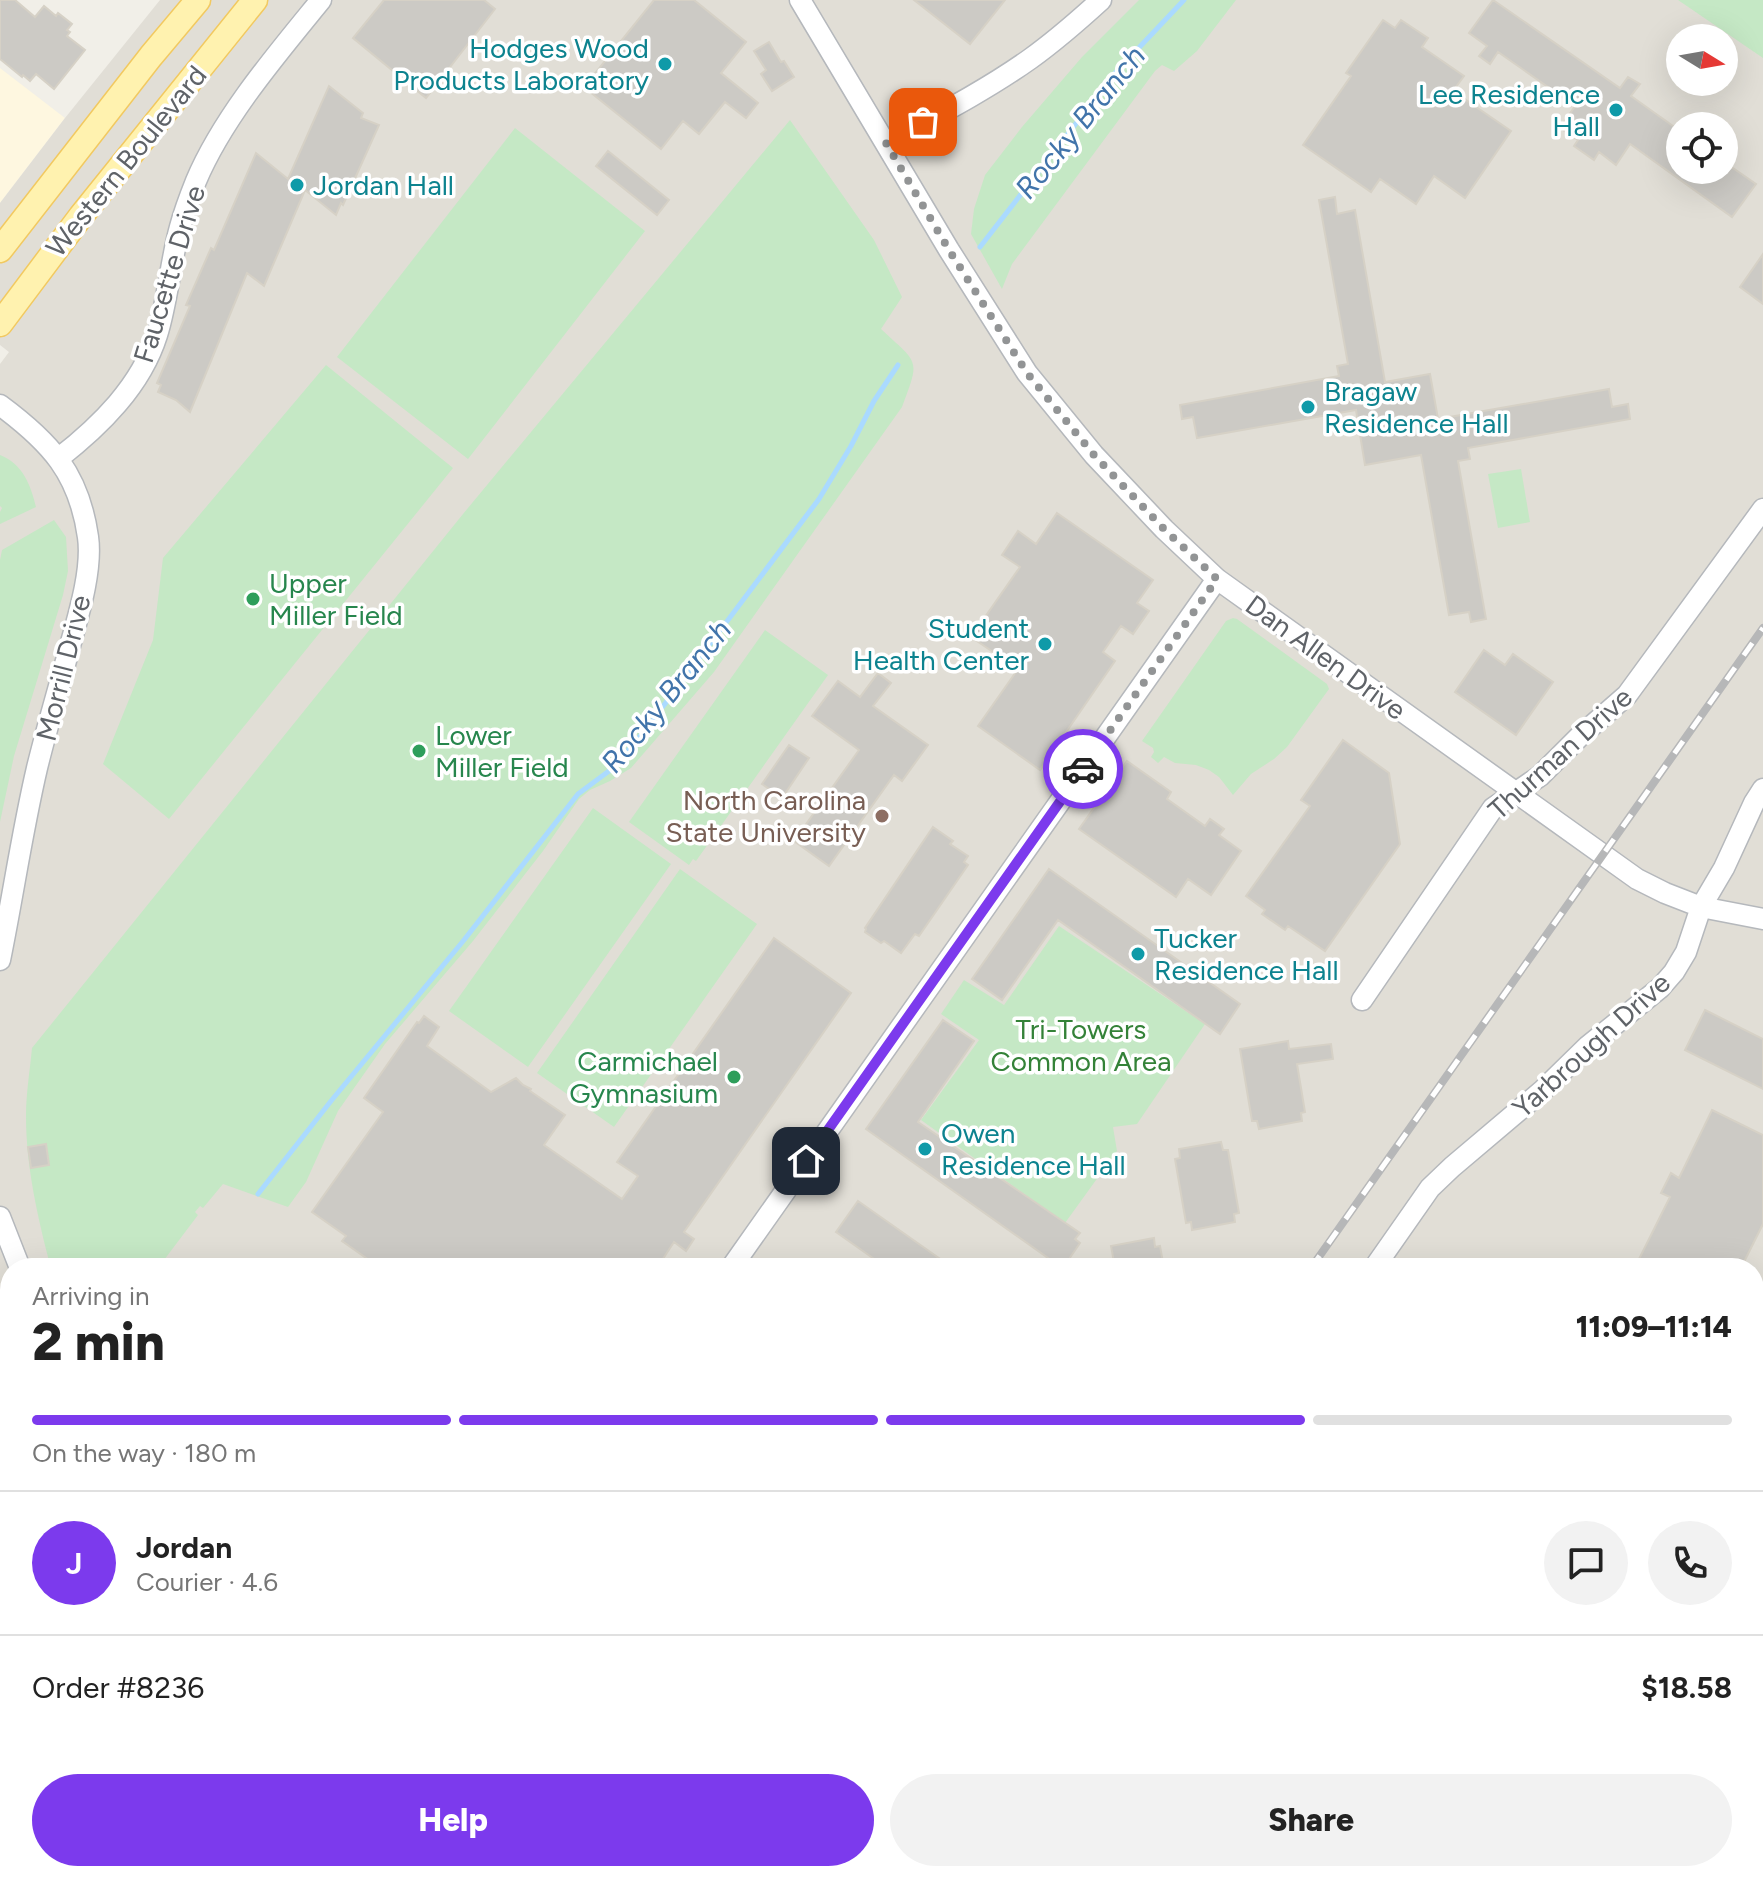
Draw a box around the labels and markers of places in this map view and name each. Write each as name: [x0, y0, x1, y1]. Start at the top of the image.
place label: Hodges Wood Products Laboratory: [393, 31, 649, 97]
marker: Hodges Wood Products Laboratory: [656, 55, 674, 73]
place label: Lee Residence Hall: [1418, 77, 1600, 143]
pin: [889, 88, 957, 156]
marker: Lee Residence Hall: [1607, 101, 1625, 119]
place label: Jordan Hall: [313, 168, 454, 202]
marker: Jordan Hall: [288, 176, 306, 194]
place label: Bragaw Residence Hall: [1324, 374, 1509, 440]
marker: Bragaw Residence Hall: [1299, 398, 1317, 416]
place label: Upper Miller Field: [269, 566, 403, 632]
marker: Upper Miller Field: [244, 590, 262, 608]
place label: Student Health Center: [853, 611, 1030, 677]
marker: Student Health Center: [1036, 635, 1054, 653]
place label: Lower Miller Field: [435, 718, 569, 784]
marker: Lower Miller Field: [410, 742, 428, 760]
place label: North Carolina State University: [666, 783, 866, 849]
marker: North Carolina State University: [873, 807, 891, 825]
place label: Tucker Residence Hall: [1154, 921, 1339, 987]
marker: Tucker Residence Hall: [1129, 945, 1147, 963]
place label: Carmichael Gymnasium: [569, 1044, 718, 1110]
marker: Carmichael Gymnasium: [725, 1068, 743, 1086]
place label: Owen Residence Hall: [941, 1116, 1126, 1182]
pin: [772, 1127, 840, 1195]
marker: Owen Residence Hall: [916, 1140, 934, 1158]

